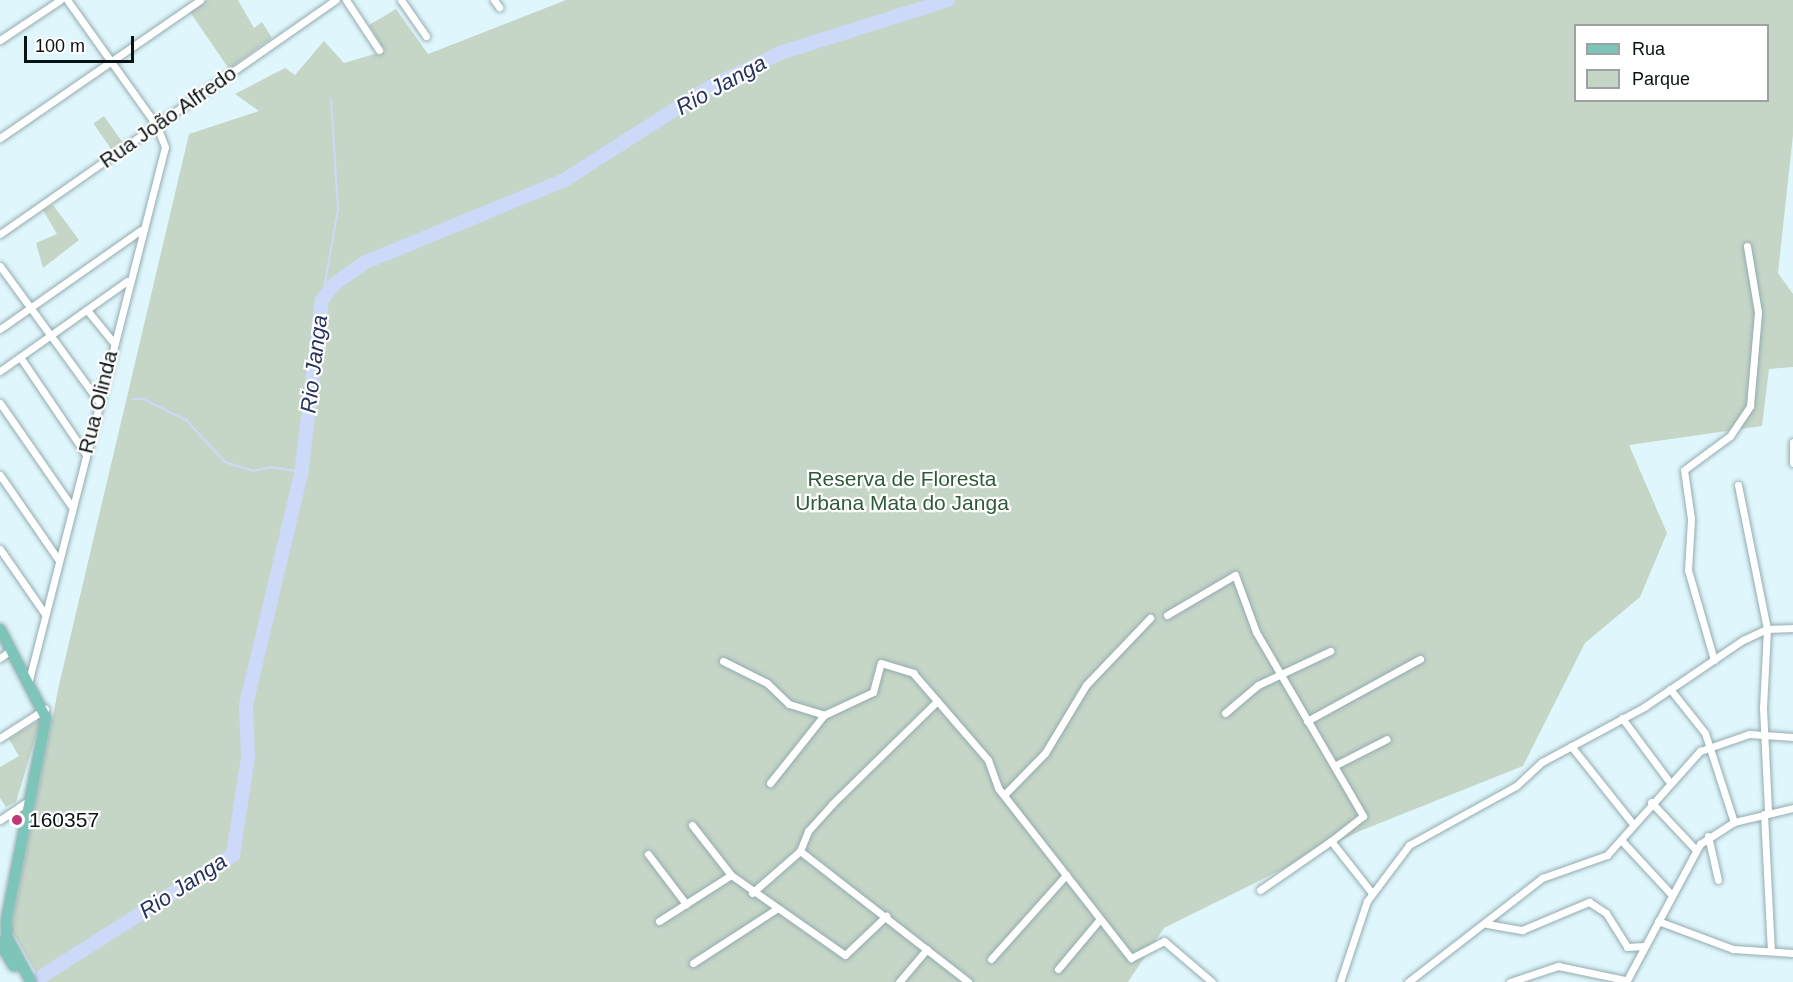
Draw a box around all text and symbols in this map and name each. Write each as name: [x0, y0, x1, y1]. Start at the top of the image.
scale bar: [27, 24, 136, 62]
legend: [1574, 24, 1769, 102]
text: 100 m: [35, 36, 85, 56]
text: Rua: [1632, 39, 1665, 59]
water label: Rio Janga: [671, 49, 771, 121]
street label: Rua João Alfredo: [94, 60, 242, 174]
text: Parque: [1632, 69, 1690, 89]
water label: Rio Janga: [295, 313, 333, 415]
street label: Rua Olinda: [73, 348, 123, 456]
park label: Reserva de Floresta Urbana Mata do Janga: [795, 466, 1009, 516]
place label: 160357: [29, 807, 99, 833]
marker: 160357: [10, 813, 24, 827]
water label: Rio Janga: [134, 848, 232, 924]

